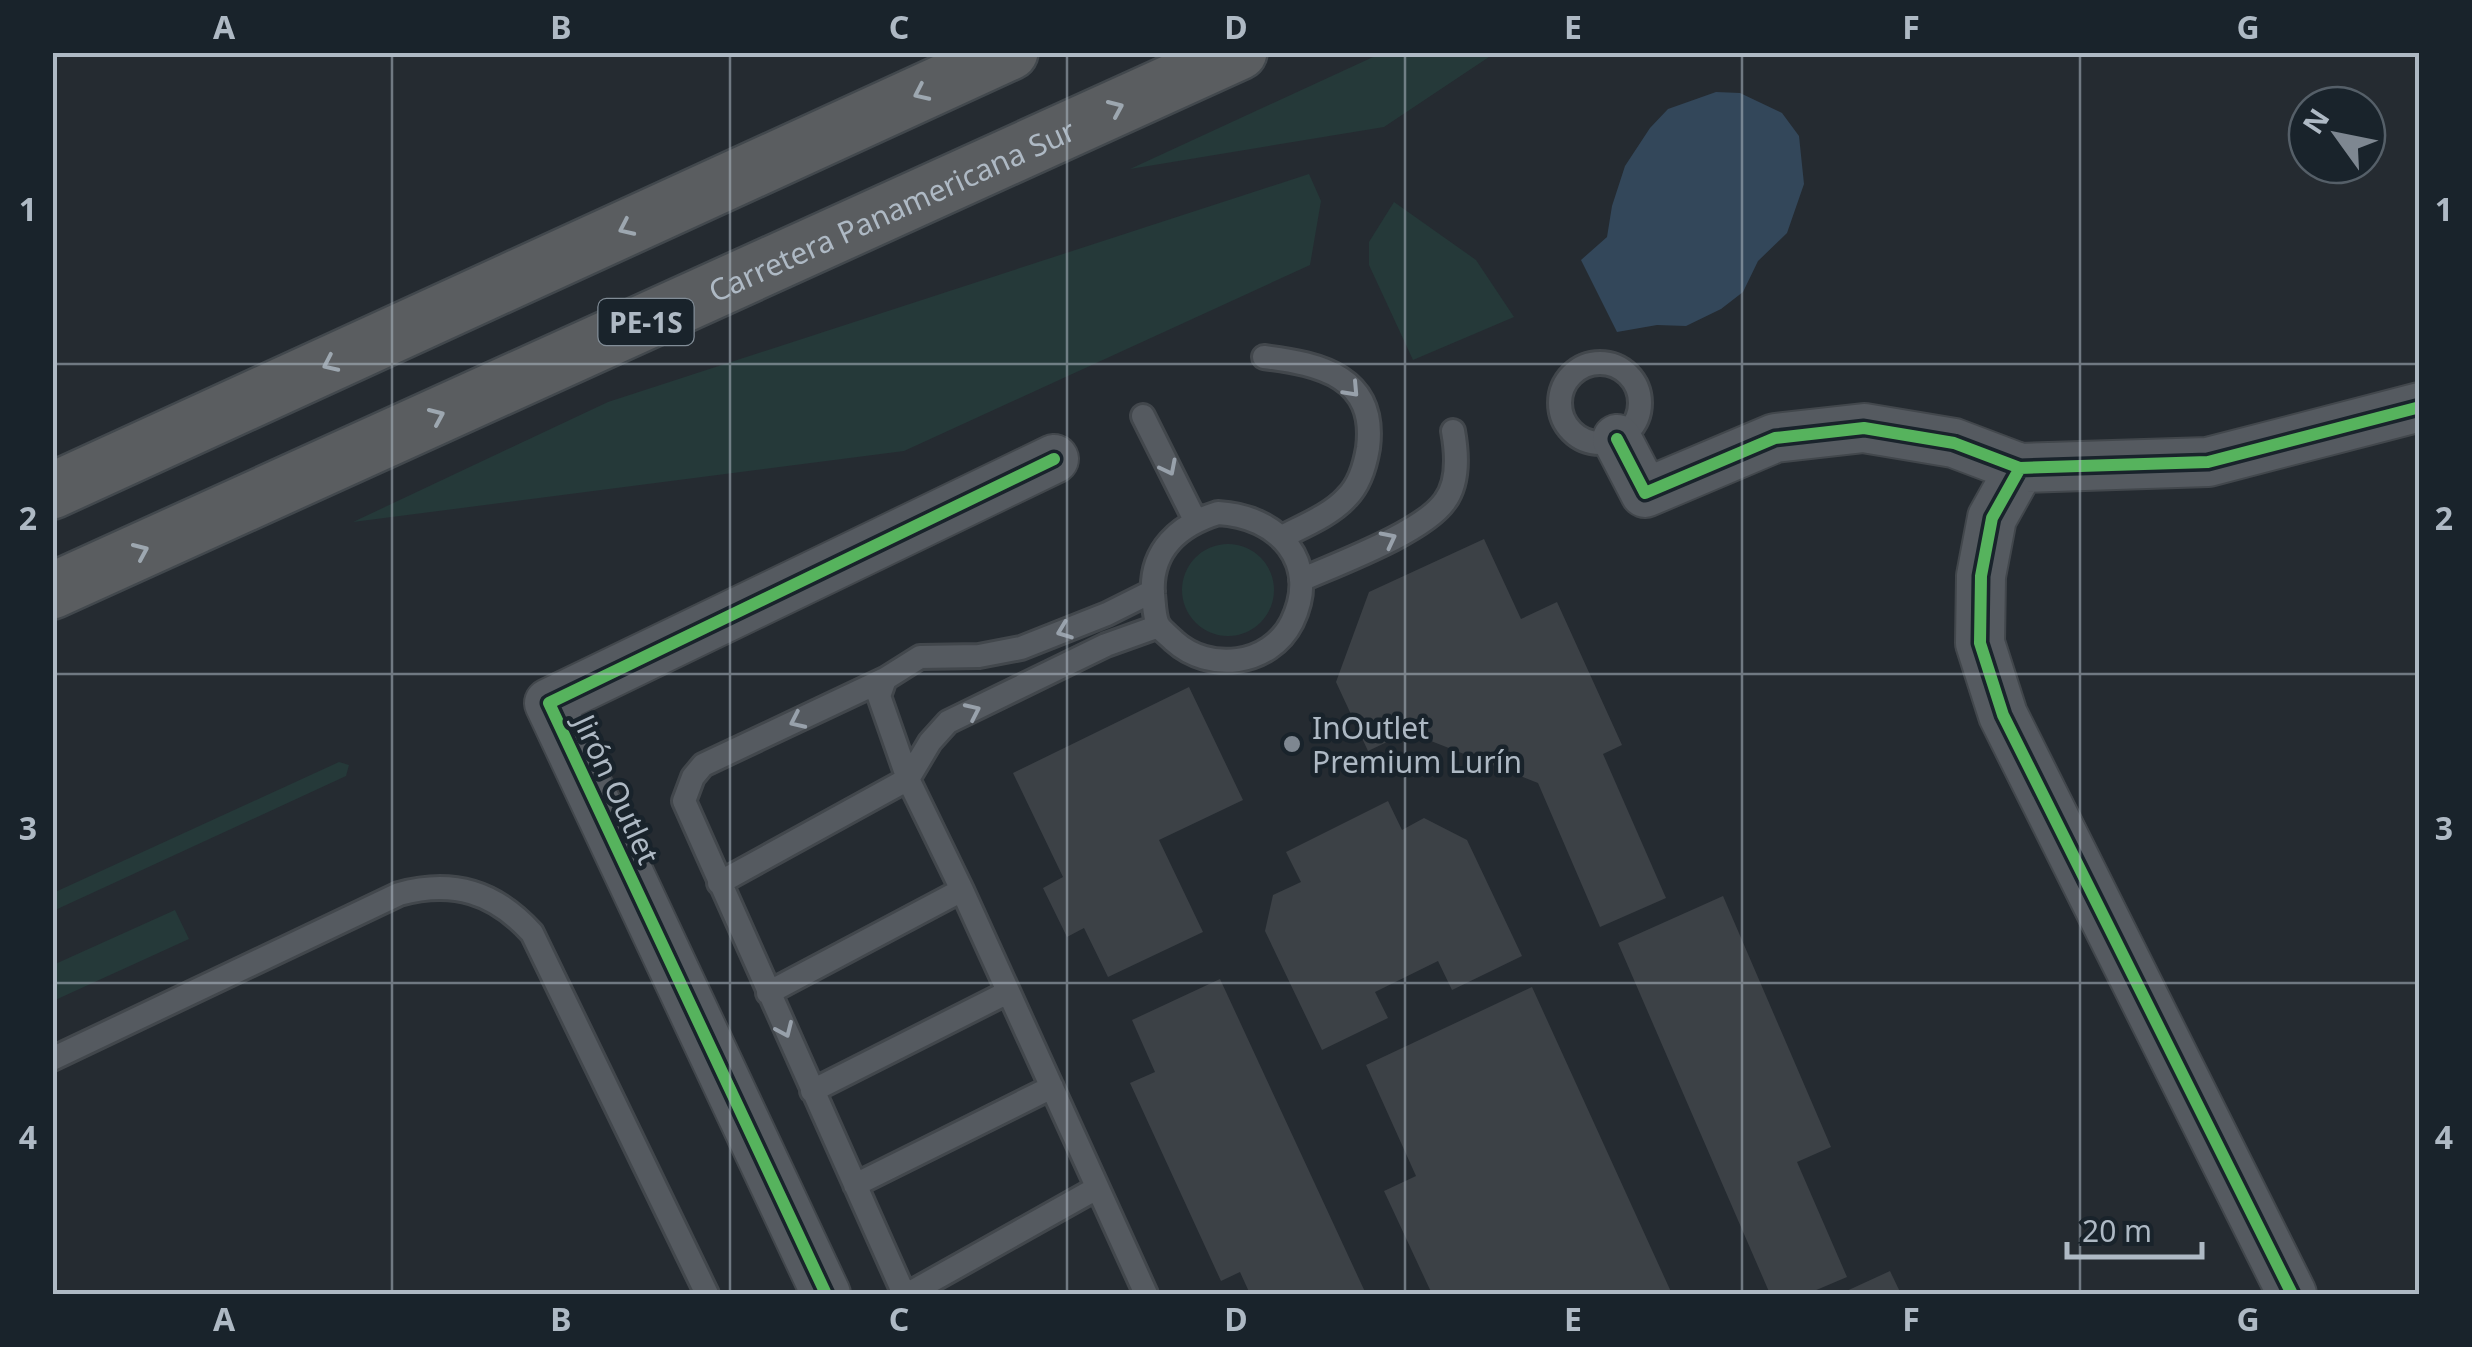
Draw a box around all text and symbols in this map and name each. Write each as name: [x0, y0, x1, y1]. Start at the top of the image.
text: A: [213, 5, 236, 48]
text: B: [550, 5, 572, 48]
text: C: [889, 5, 909, 48]
text: D: [1224, 5, 1248, 48]
text: E: [1564, 5, 1582, 48]
text: F: [1902, 5, 1920, 48]
text: G: [2236, 5, 2260, 48]
one-way arrow: [913, 81, 931, 101]
north arrow: [2287, 85, 2387, 185]
one-way arrow: [1106, 101, 1124, 121]
text: N: [2293, 101, 2337, 141]
street label: Carretera Panamericana Sur: [702, 109, 1081, 311]
text: 1: [19, 187, 37, 230]
text: 1: [2435, 187, 2453, 230]
one-way arrow: [618, 216, 636, 236]
road number: PE-1S: [598, 299, 694, 345]
one-way arrow: [322, 352, 340, 372]
one-way arrow: [1340, 379, 1358, 397]
one-way arrow: [427, 409, 445, 429]
one-way arrow: [1157, 458, 1177, 476]
text: 2: [19, 496, 37, 539]
text: 2: [2435, 496, 2453, 539]
one-way arrow: [1379, 531, 1397, 551]
one-way arrow: [131, 543, 149, 563]
one-way arrow: [1056, 619, 1074, 639]
one-way arrow: [963, 703, 981, 723]
street label: Jirón Outlet: [563, 705, 670, 871]
place label: InOutlet Premium Lurín: [1312, 707, 1522, 782]
one-way arrow: [789, 708, 807, 728]
marker: InOutlet Premium Lurín: [1281, 733, 1303, 755]
text: 3: [19, 806, 37, 849]
text: 3: [2435, 806, 2453, 849]
one-way arrow: [773, 1020, 793, 1038]
text: 4: [19, 1115, 37, 1158]
text: 4: [2435, 1115, 2453, 1158]
scale bar: [2067, 1197, 2202, 1259]
text: 20 m: [2082, 1210, 2152, 1251]
text: A: [213, 1297, 236, 1340]
text: B: [550, 1297, 572, 1340]
text: C: [889, 1297, 909, 1340]
text: D: [1224, 1297, 1248, 1340]
text: E: [1564, 1297, 1582, 1340]
text: F: [1902, 1297, 1920, 1340]
text: G: [2236, 1297, 2260, 1340]

